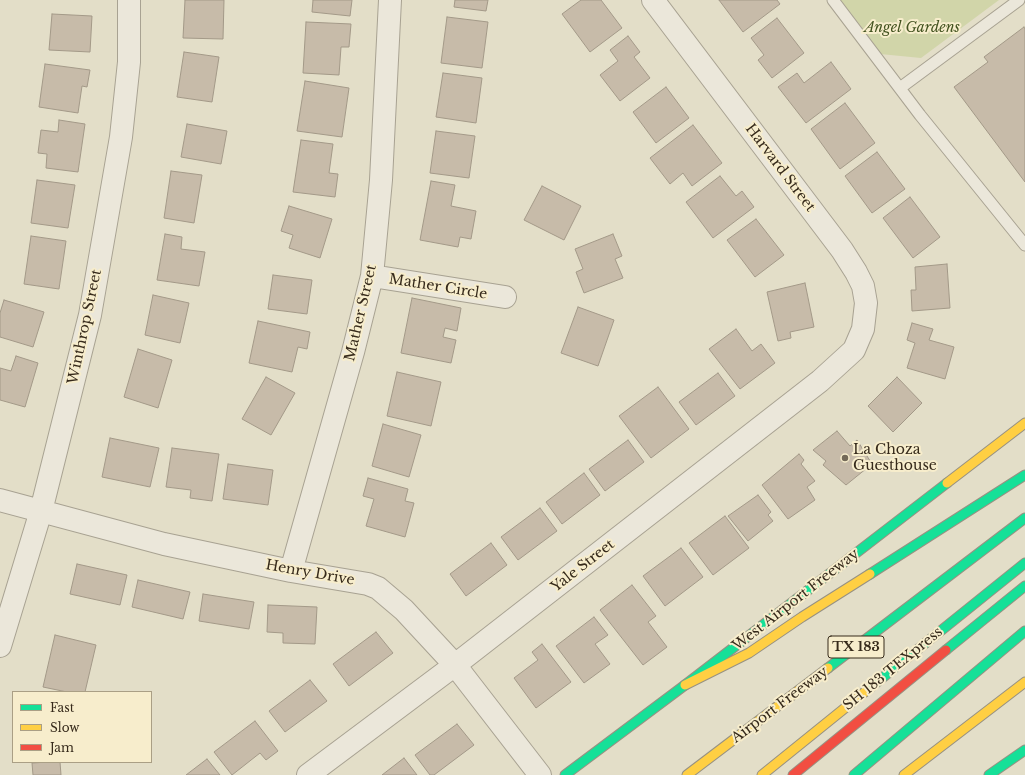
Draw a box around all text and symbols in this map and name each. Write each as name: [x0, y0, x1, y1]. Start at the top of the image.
park label: Angel Gardens: [864, 20, 960, 36]
street label: Harvard Street: [741, 121, 819, 215]
street label: Mather Street: [342, 263, 380, 363]
street label: Winthrop Street: [65, 268, 105, 386]
street label: Mather Circle: [388, 271, 488, 303]
place label: La Choza Guesthouse: [853, 442, 937, 474]
marker: La Choza Guesthouse: [840, 453, 850, 463]
street label: Yale Street: [548, 536, 618, 596]
street label: West Airport Freeway: [729, 545, 863, 655]
street label: Henry Drive: [264, 557, 356, 589]
street label: SH 183 TEXpress: [840, 624, 946, 714]
road number: TX 183: [828, 636, 884, 658]
street label: Airport Freeway: [728, 663, 832, 747]
legend: [12, 691, 152, 763]
text: Fast: [50, 700, 74, 715]
text: Slow: [50, 720, 79, 735]
text: Jam: [50, 740, 74, 755]

